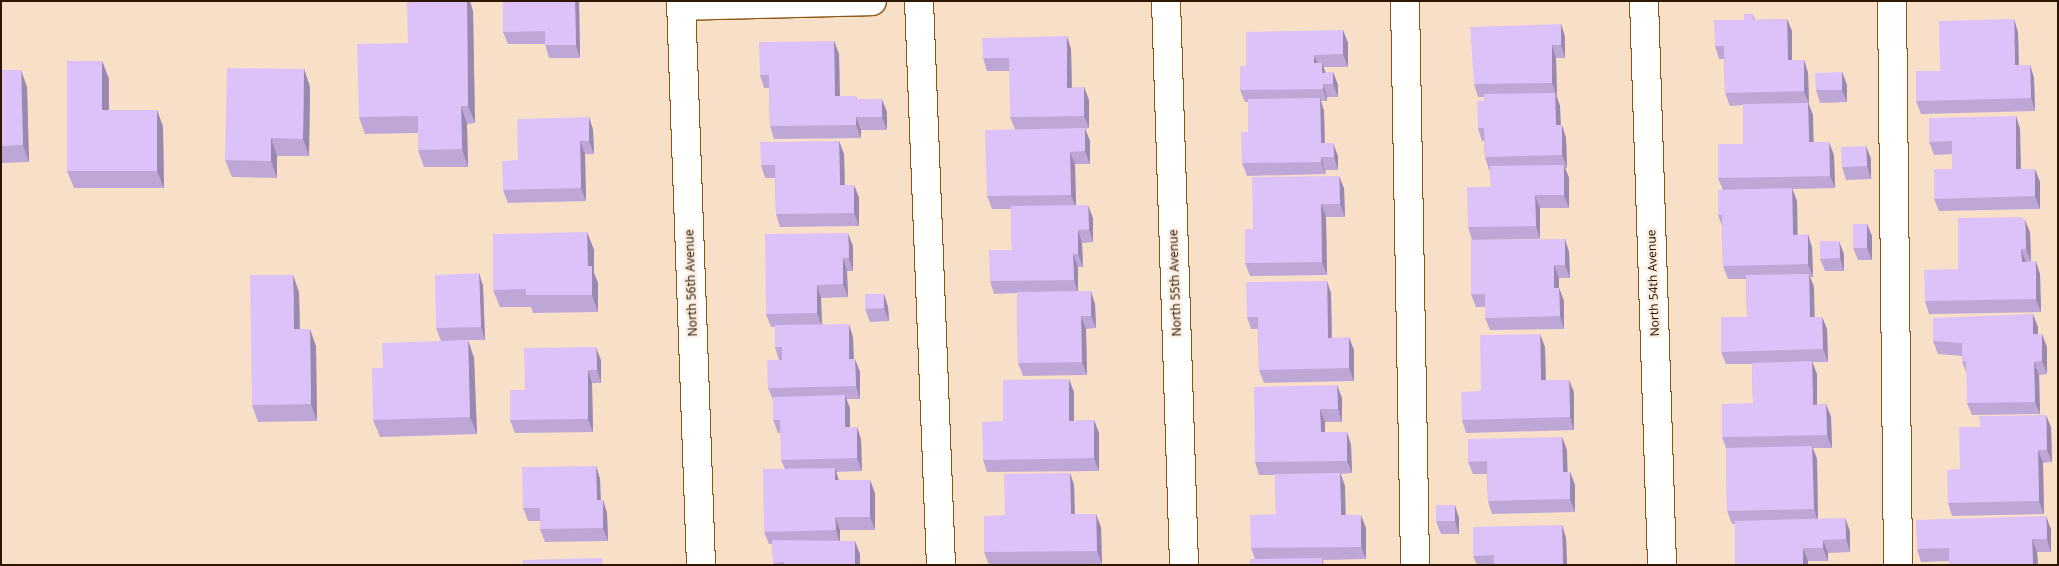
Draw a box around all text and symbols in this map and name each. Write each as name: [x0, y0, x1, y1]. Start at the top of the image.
street label: North 56th Avenue: [682, 229, 700, 337]
street label: North 55th Avenue: [1166, 229, 1184, 337]
street label: North 54th Avenue: [1644, 229, 1662, 337]

